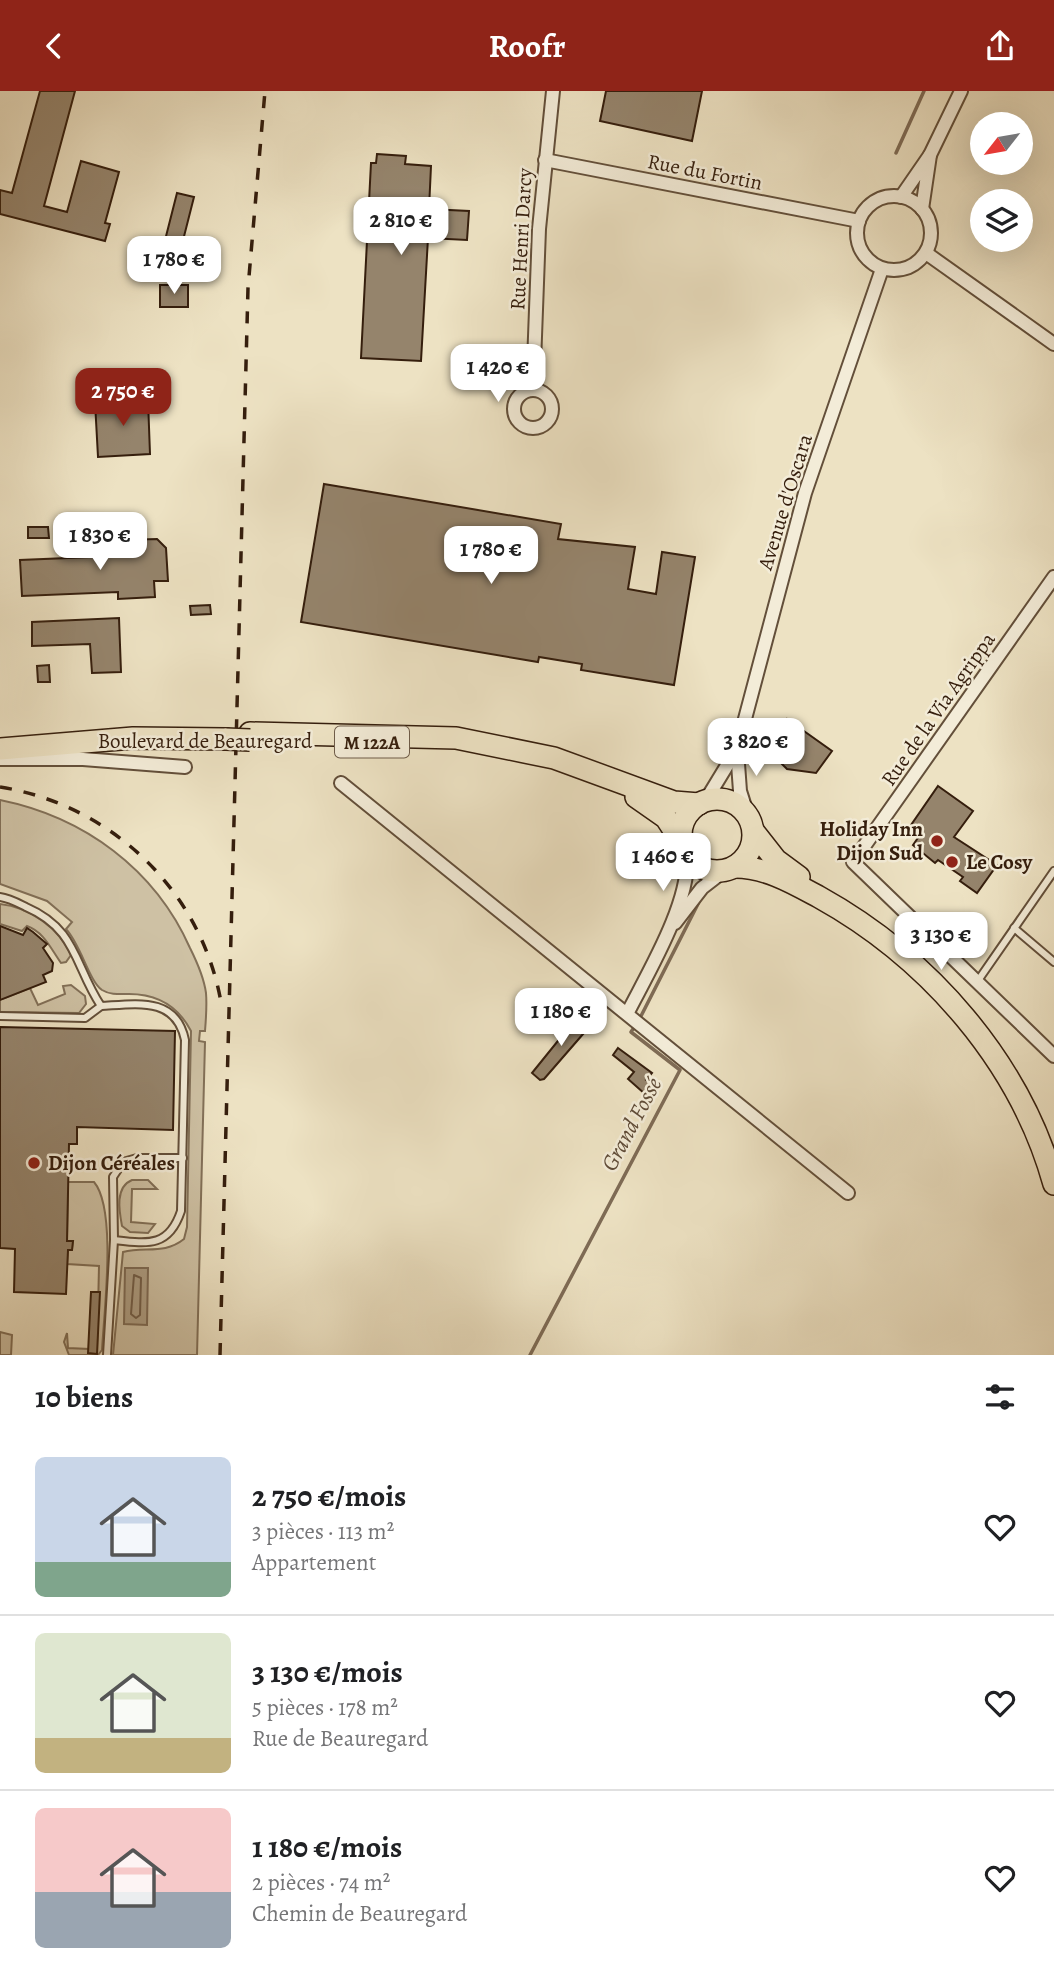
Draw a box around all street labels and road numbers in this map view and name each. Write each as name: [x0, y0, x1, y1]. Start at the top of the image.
street label: Rue du Fortin: [645, 147, 765, 197]
street label: Rue Henri Darcy: [503, 167, 539, 311]
street label: Avenue d'Oscara: [751, 430, 819, 574]
street label: Rue de la Via Agrippa: [874, 626, 1002, 791]
street label: Boulevard de Beauregard: [98, 727, 313, 755]
road number: M 122A: [335, 727, 409, 757]

